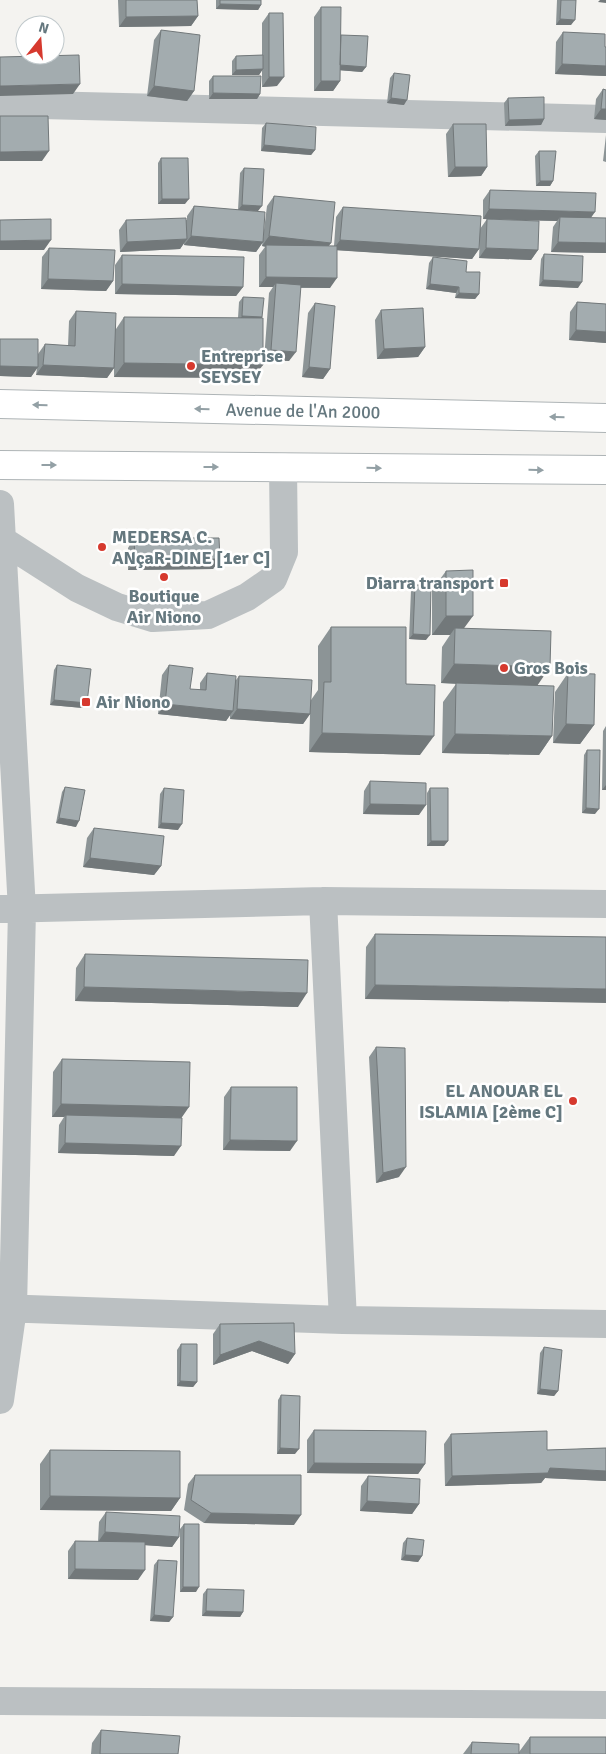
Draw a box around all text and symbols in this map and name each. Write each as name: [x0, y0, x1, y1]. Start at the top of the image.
north arrow: [15, 15, 65, 65]
text: N: [37, 18, 51, 38]
place label: Entreprise SEYSEY: [201, 345, 283, 388]
marker: Entreprise SEYSEY: [185, 360, 197, 372]
street label: Avenue de l'An 2000: [225, 399, 381, 423]
one-way arrow: [32, 401, 48, 409]
one-way arrow: [194, 404, 210, 412]
one-way arrow: [549, 412, 565, 420]
one-way arrow: [41, 461, 57, 469]
one-way arrow: [203, 463, 219, 471]
one-way arrow: [366, 464, 382, 472]
one-way arrow: [528, 466, 544, 474]
place label: MEDERSA C. ANçaR-DINE [1er C]: [112, 526, 271, 569]
marker: MEDERSA C. ANçaR-DINE [1er C]: [96, 541, 108, 553]
marker: Boutique Air Niono: [158, 571, 170, 583]
place label: Diarra transport: [366, 572, 494, 594]
marker: Diarra transport: [498, 577, 510, 589]
place label: Boutique Air Niono: [127, 585, 201, 628]
place label: Gros Bois: [514, 657, 588, 679]
marker: Gros Bois: [498, 662, 510, 674]
place label: Air Niono: [96, 691, 170, 713]
marker: Air Niono: [80, 696, 92, 708]
place label: EL ANOUAR EL ISLAMIA [2ème C]: [419, 1080, 564, 1123]
marker: EL ANOUAR EL ISLAMIA [2ème C]: [567, 1095, 579, 1107]

